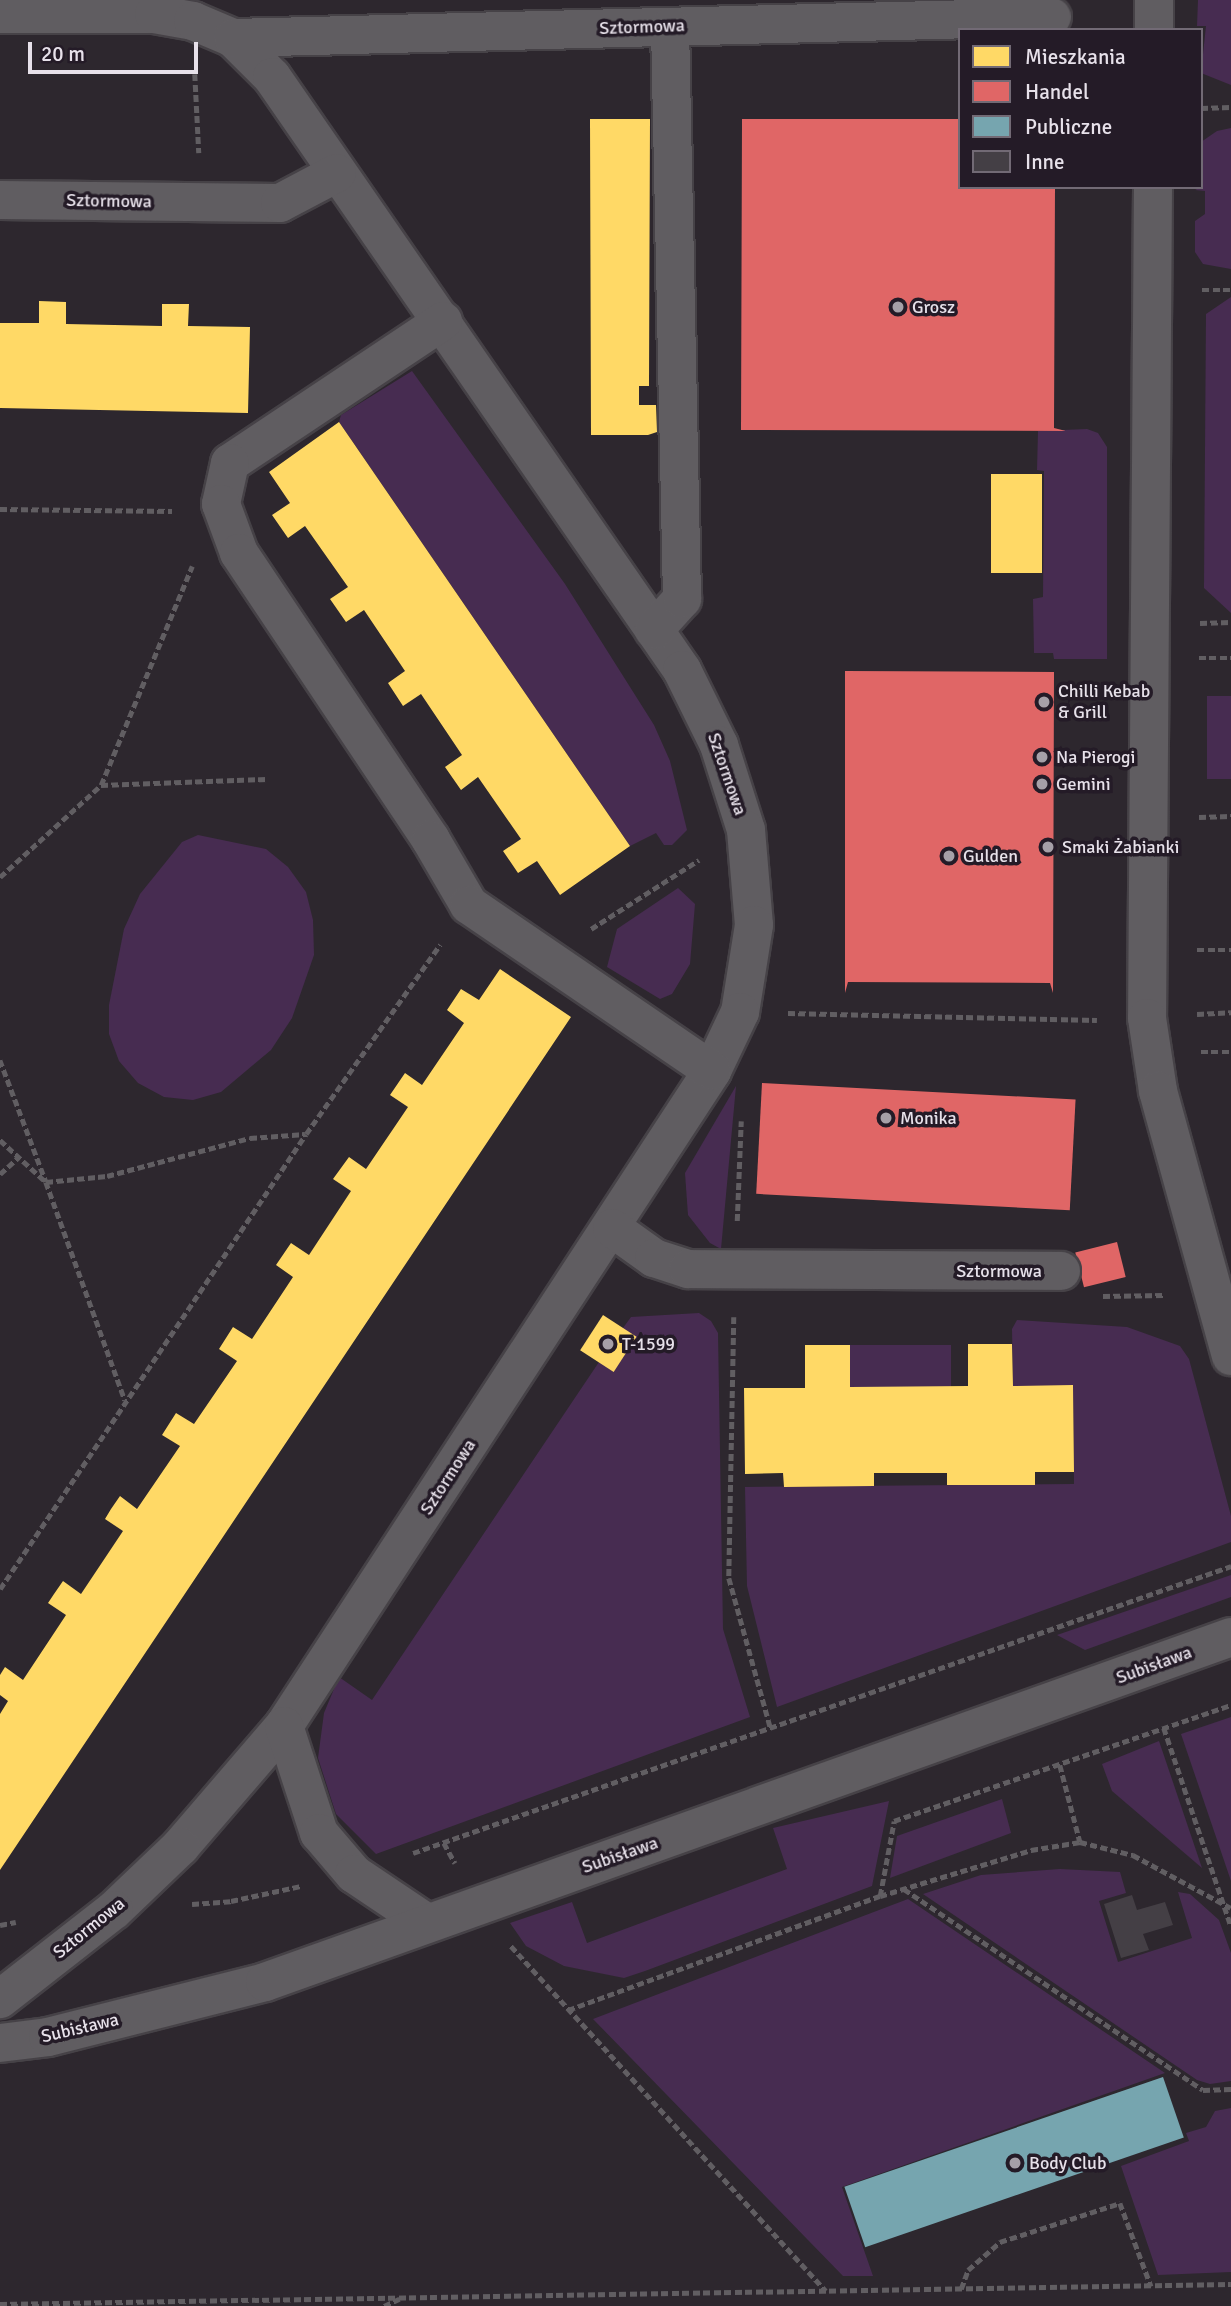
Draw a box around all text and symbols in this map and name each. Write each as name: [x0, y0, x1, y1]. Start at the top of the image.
street label: Sztormowa: [599, 15, 685, 39]
scale bar: [32, 28, 201, 72]
legend: [958, 28, 1203, 189]
text: 20 m: [41, 41, 85, 67]
text: Mieszkania: [1025, 44, 1126, 70]
text: Handel: [1025, 79, 1089, 105]
text: Publiczne: [1025, 114, 1112, 140]
text: Inne: [1025, 149, 1065, 175]
street label: Sztormowa: [66, 189, 152, 213]
place label: Grosz: [912, 296, 955, 318]
marker: Grosz: [890, 299, 906, 315]
place label: Chilli Kebab & Grill: [1058, 681, 1150, 724]
marker: Chilli Kebab & Grill: [1036, 694, 1052, 710]
street label: Sztormowa: [703, 730, 751, 818]
place label: Na Pierogi: [1056, 746, 1135, 768]
marker: Na Pierogi: [1034, 749, 1050, 765]
place label: Gemini: [1056, 773, 1111, 795]
marker: Gemini: [1034, 776, 1050, 792]
place label: Smaki Żabianki: [1062, 836, 1179, 858]
marker: Smaki Żabianki: [1040, 839, 1056, 855]
place label: Gulden: [963, 845, 1018, 867]
marker: Gulden: [941, 848, 957, 864]
place label: Monika: [900, 1107, 957, 1129]
marker: Monika: [878, 1110, 894, 1126]
street label: Sztormowa: [956, 1260, 1042, 1282]
place label: T-1599: [622, 1333, 675, 1355]
marker: T-1599: [600, 1336, 616, 1352]
street label: Sztormowa: [416, 1435, 480, 1519]
street label: Subisława: [1113, 1641, 1195, 1689]
street label: Subisława: [579, 1832, 661, 1878]
street label: Sztormowa: [49, 1893, 129, 1963]
street label: Subisława: [39, 2009, 121, 2047]
place label: Body Club: [1029, 2152, 1106, 2174]
marker: Body Club: [1007, 2155, 1023, 2171]

